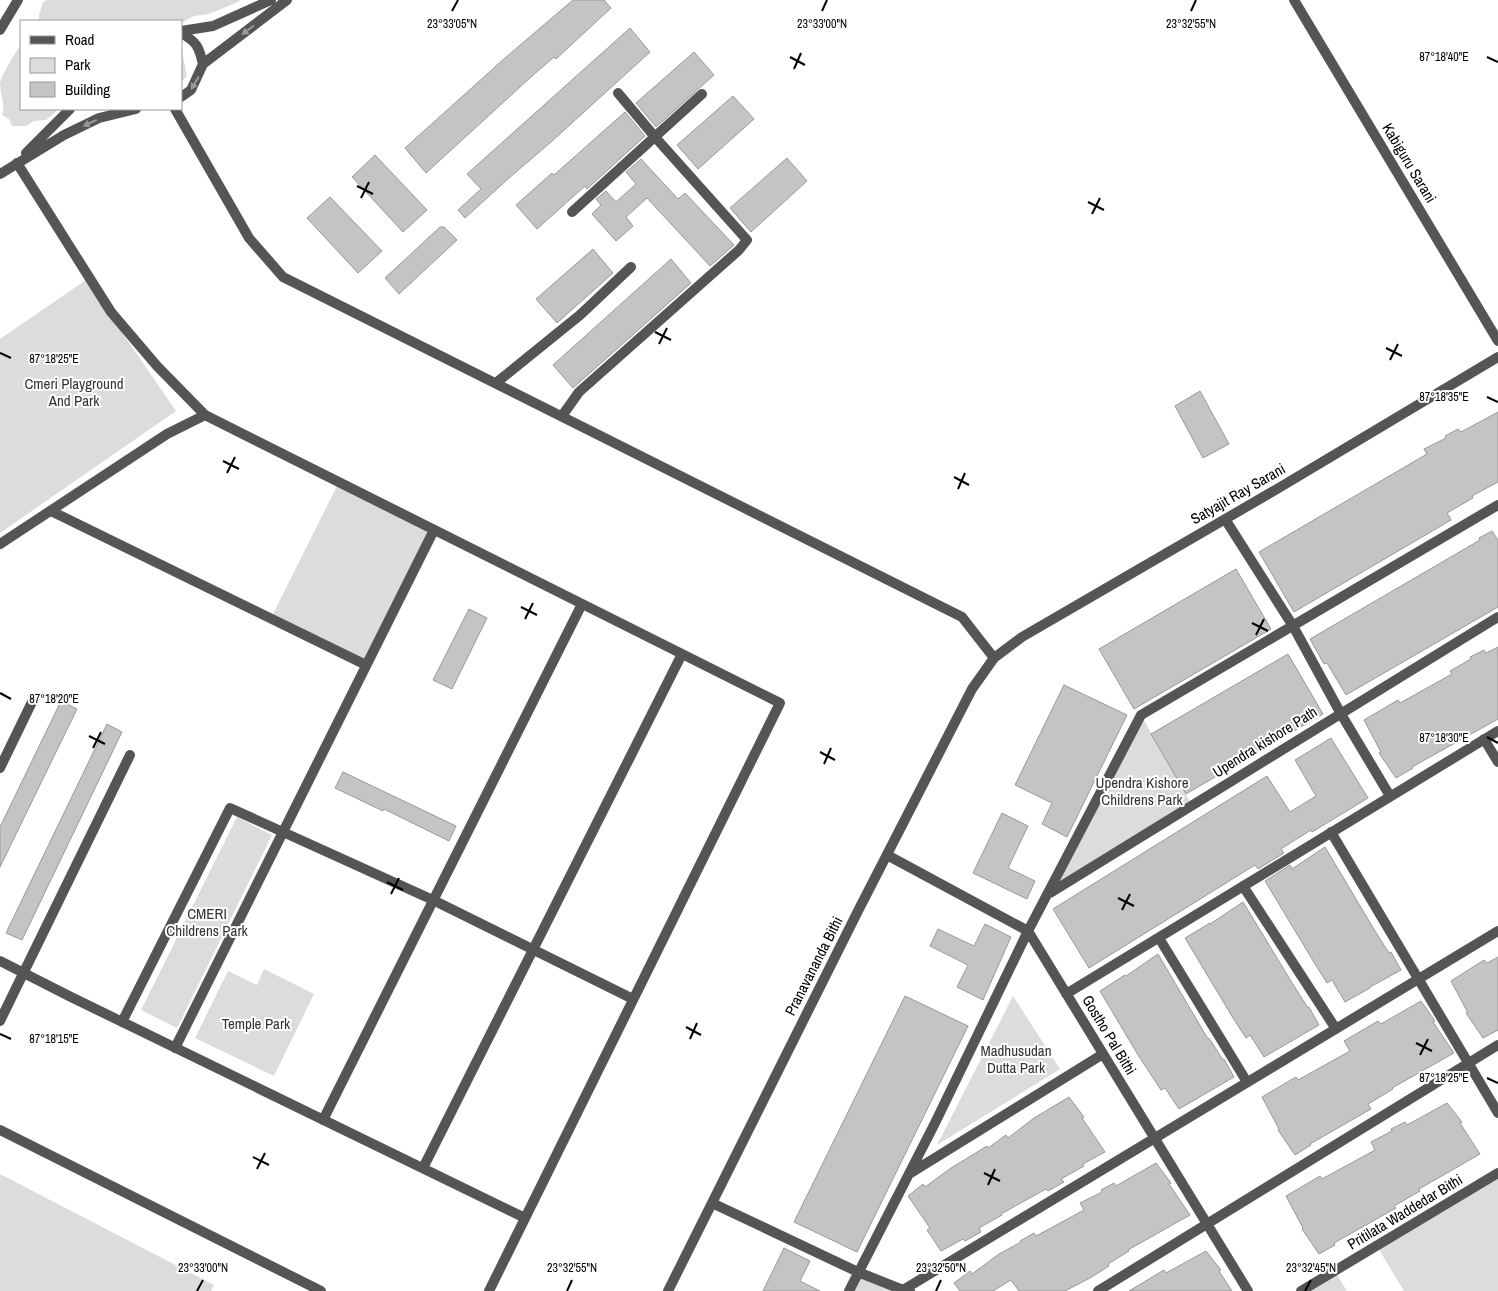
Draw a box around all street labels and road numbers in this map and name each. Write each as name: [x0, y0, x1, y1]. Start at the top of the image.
street label: Kabiguru Sarani: [1377, 119, 1442, 207]
street label: Satyajit Ray Sarani: [1187, 458, 1289, 529]
street label: Upendra kishore Path: [1208, 701, 1321, 782]
street label: Pranavananda Bithi: [780, 913, 848, 1019]
street label: Gostho Pal Bithi: [1077, 991, 1142, 1079]
street label: Pritilata Waddedar Bithi: [1343, 1169, 1466, 1254]

